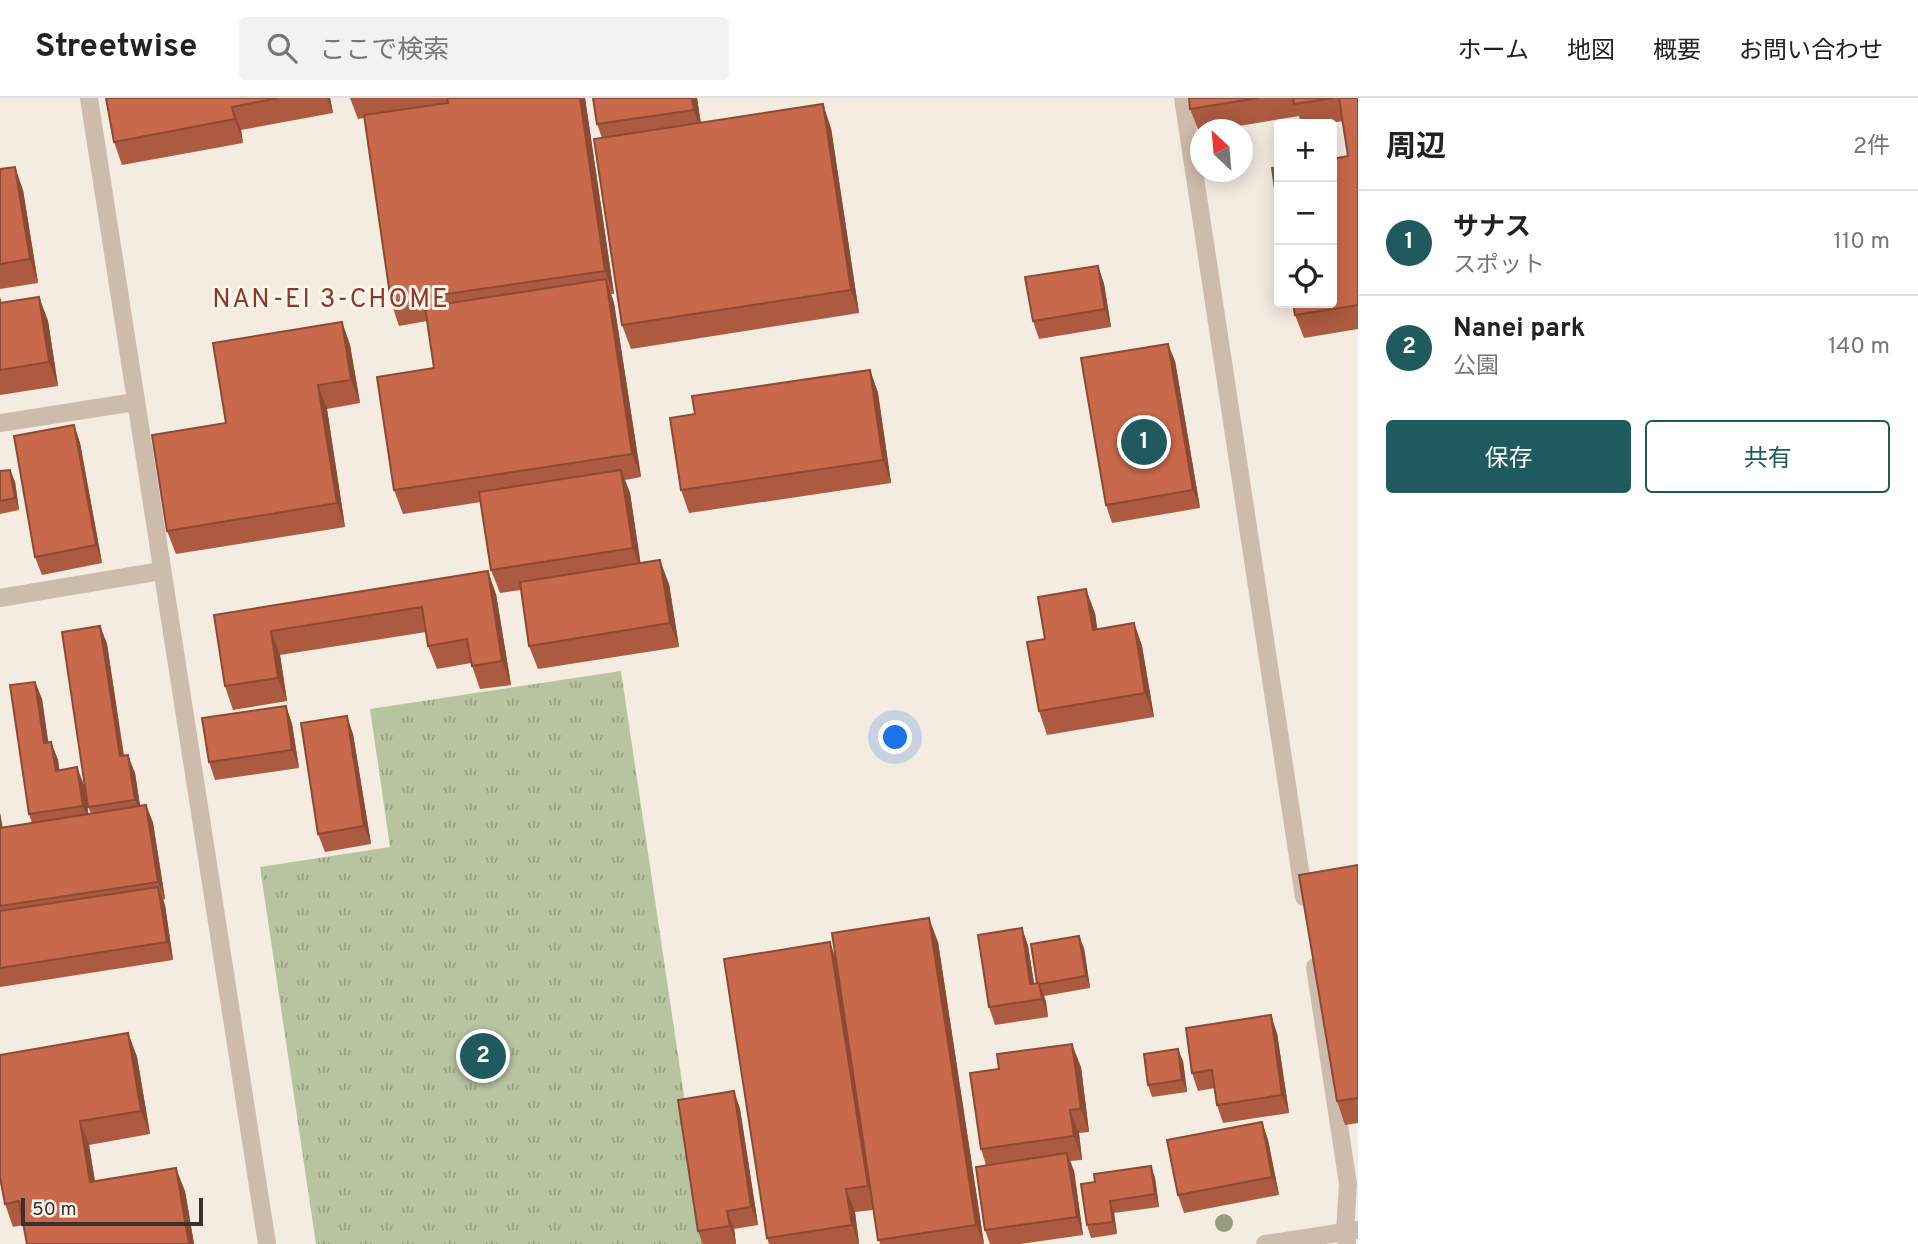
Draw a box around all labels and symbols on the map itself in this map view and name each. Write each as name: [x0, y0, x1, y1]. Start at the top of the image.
north arrow: [1190, 119, 1253, 182]
district label: NAN-EI 3-CHOME: [212, 284, 450, 317]
pin: 1: [1121, 416, 1167, 468]
your location: [878, 720, 912, 754]
pin: 2: [460, 1030, 506, 1082]
scale bar: [21, 1195, 203, 1227]

